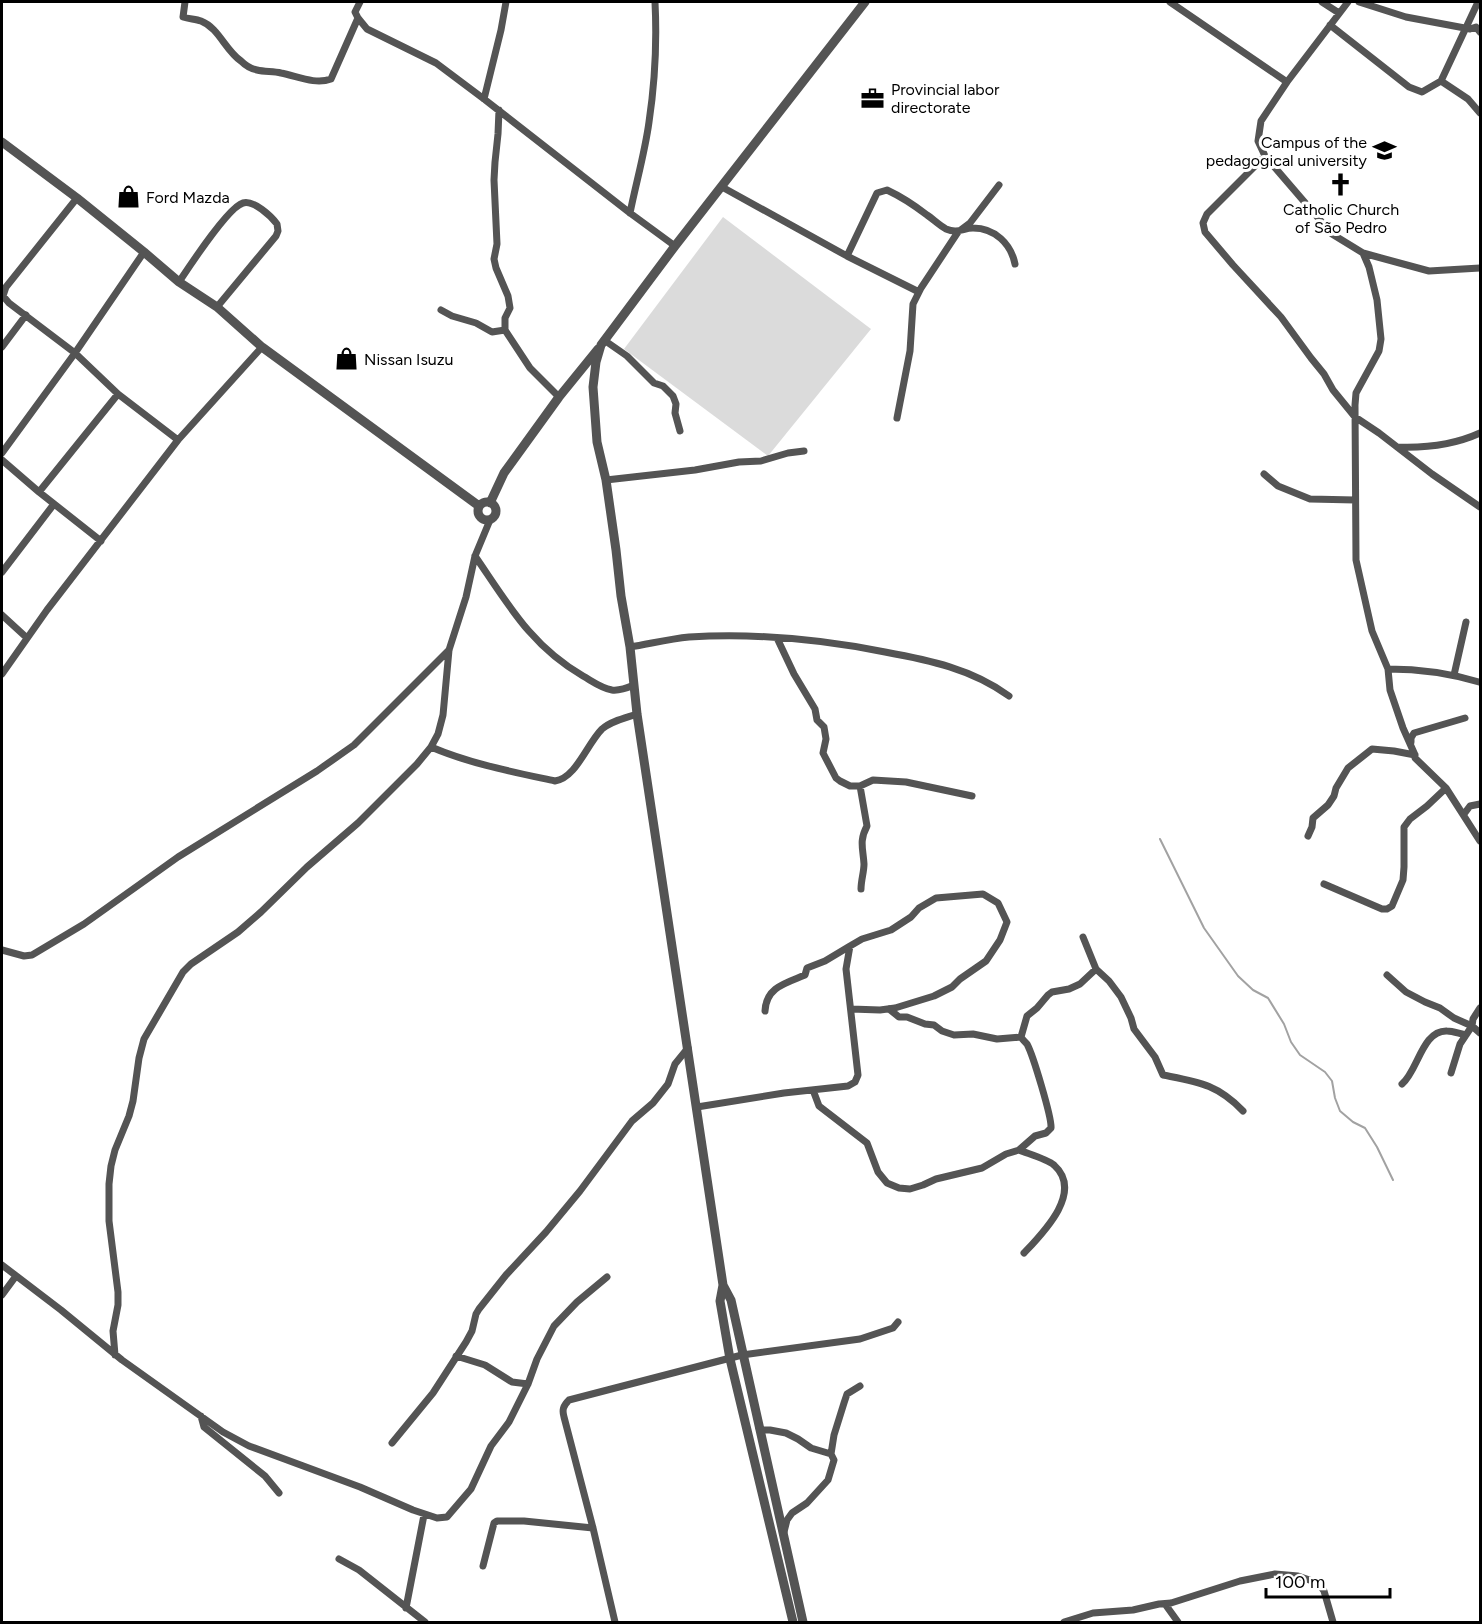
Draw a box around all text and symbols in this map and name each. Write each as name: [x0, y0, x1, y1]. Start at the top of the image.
place label: Provincial labor directorate: [891, 80, 1000, 117]
office icon: Provincial labor directorate: [860, 85, 886, 111]
place label: Campus of the pedagogical university: [1206, 133, 1368, 170]
school or university icon: Campus of the pedagogical university: [1372, 138, 1398, 164]
church icon: Catholic Church of São Pedro: [1328, 171, 1354, 197]
shop icon: Ford Mazda: [115, 184, 141, 210]
place label: Ford Mazda: [146, 188, 230, 207]
place label: Catholic Church of São Pedro: [1283, 200, 1399, 237]
shop icon: Nissan Isuzu: [333, 346, 359, 372]
place label: Nissan Isuzu: [364, 350, 454, 369]
scale bar: [1266, 1561, 1390, 1599]
text: 100 m: [1275, 1571, 1325, 1593]

